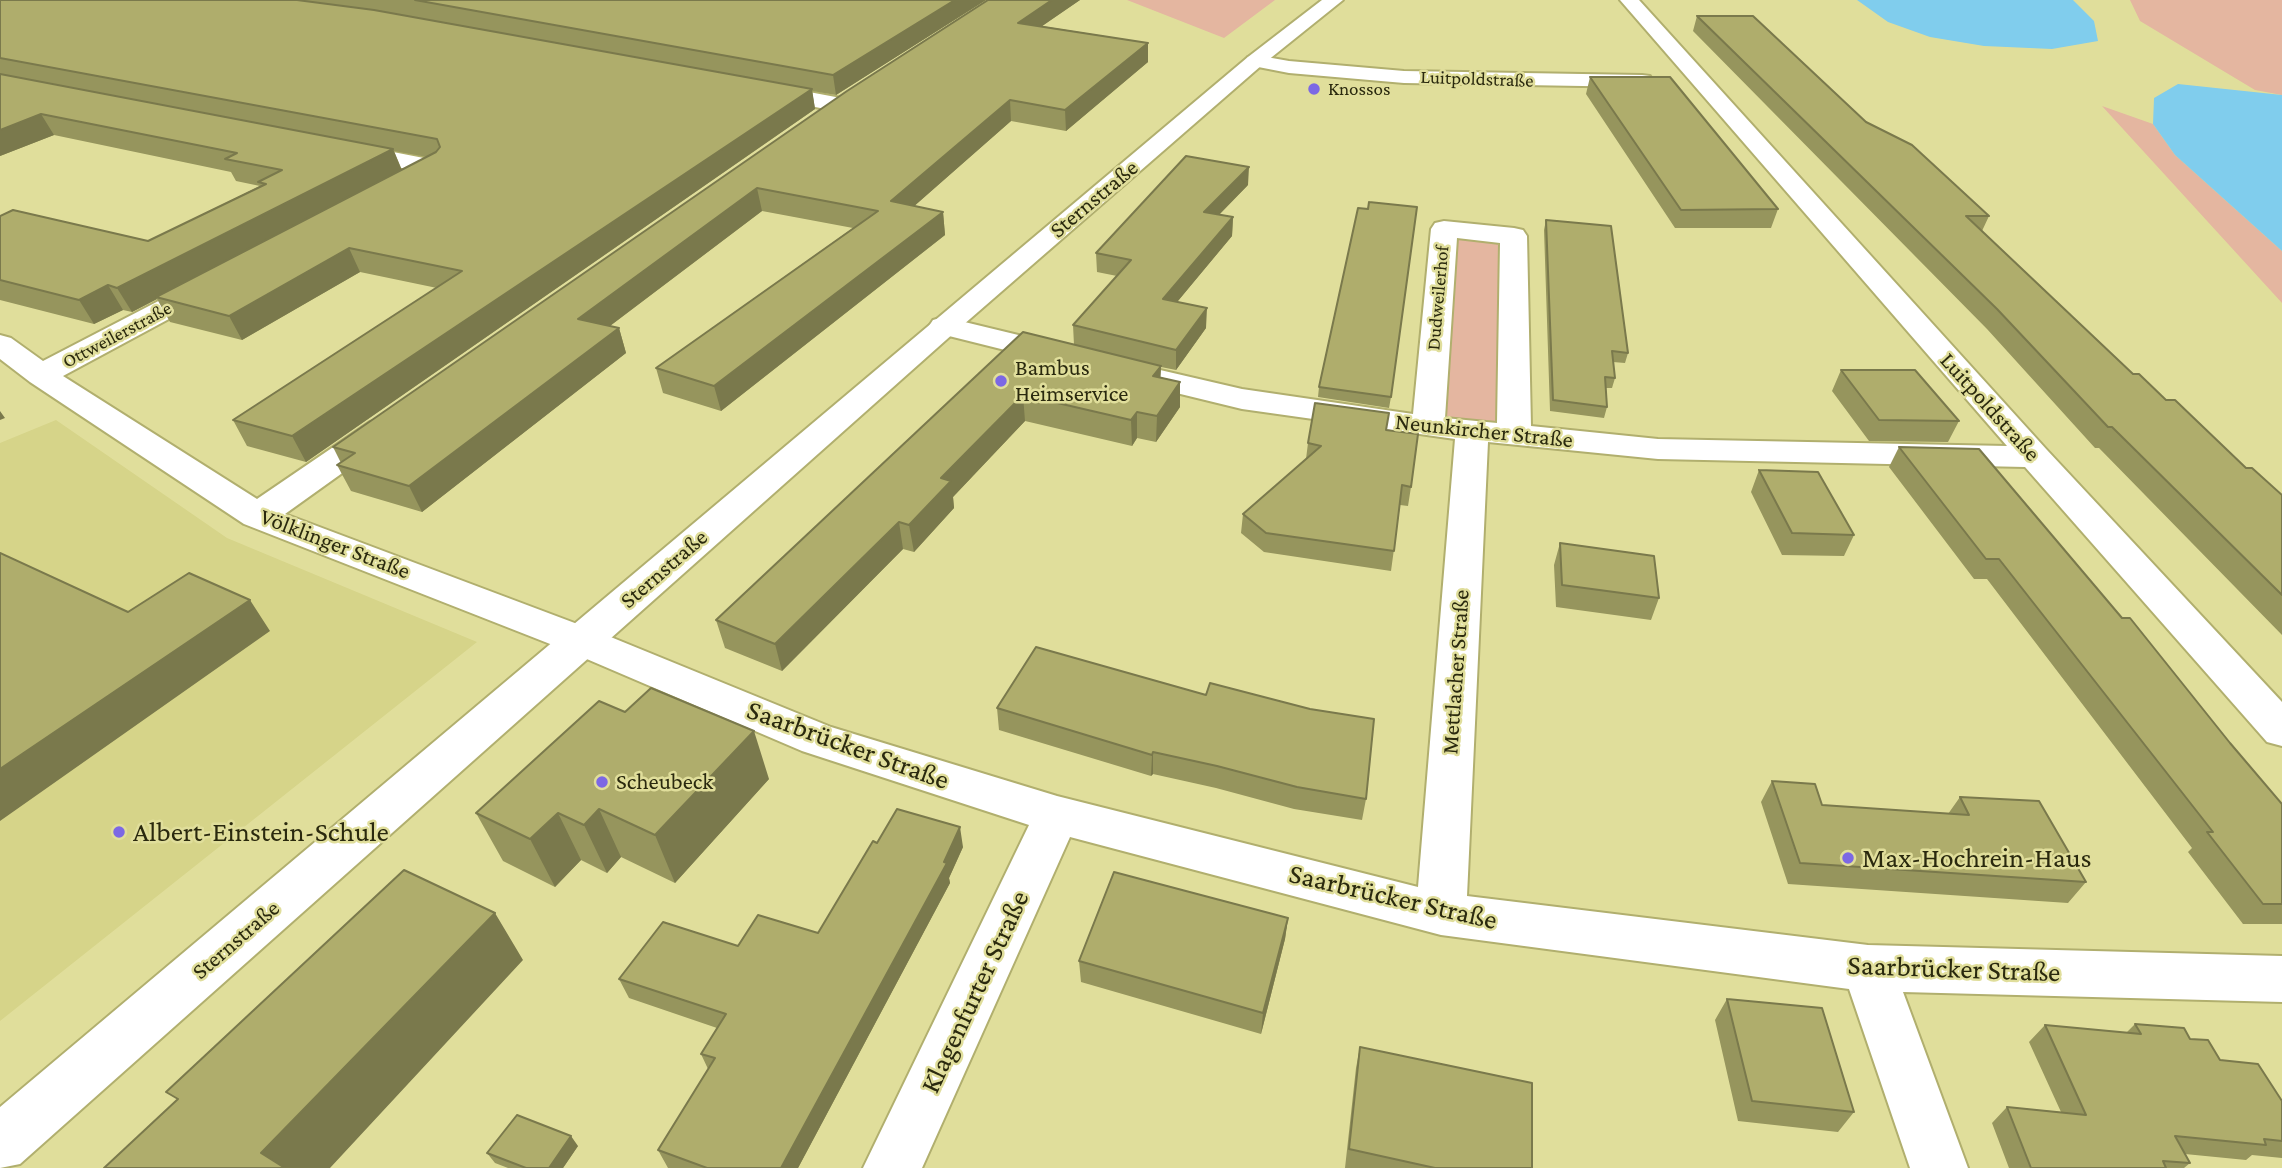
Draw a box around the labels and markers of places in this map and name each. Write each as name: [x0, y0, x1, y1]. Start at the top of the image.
place label: Knossos: [1328, 78, 1390, 100]
marker: Knossos: [1306, 81, 1322, 97]
place label: Bambus Heimservice: [1015, 354, 1128, 408]
marker: Bambus Heimservice: [993, 373, 1009, 389]
place label: Scheubeck: [616, 768, 713, 796]
marker: Scheubeck: [594, 774, 610, 790]
place label: Albert-Einstein-Schule: [133, 815, 389, 849]
marker: Albert-Einstein-Schule: [111, 824, 127, 840]
place label: Max-Hochrein-Haus: [1862, 841, 2091, 875]
marker: Max-Hochrein-Haus: [1840, 850, 1856, 866]

